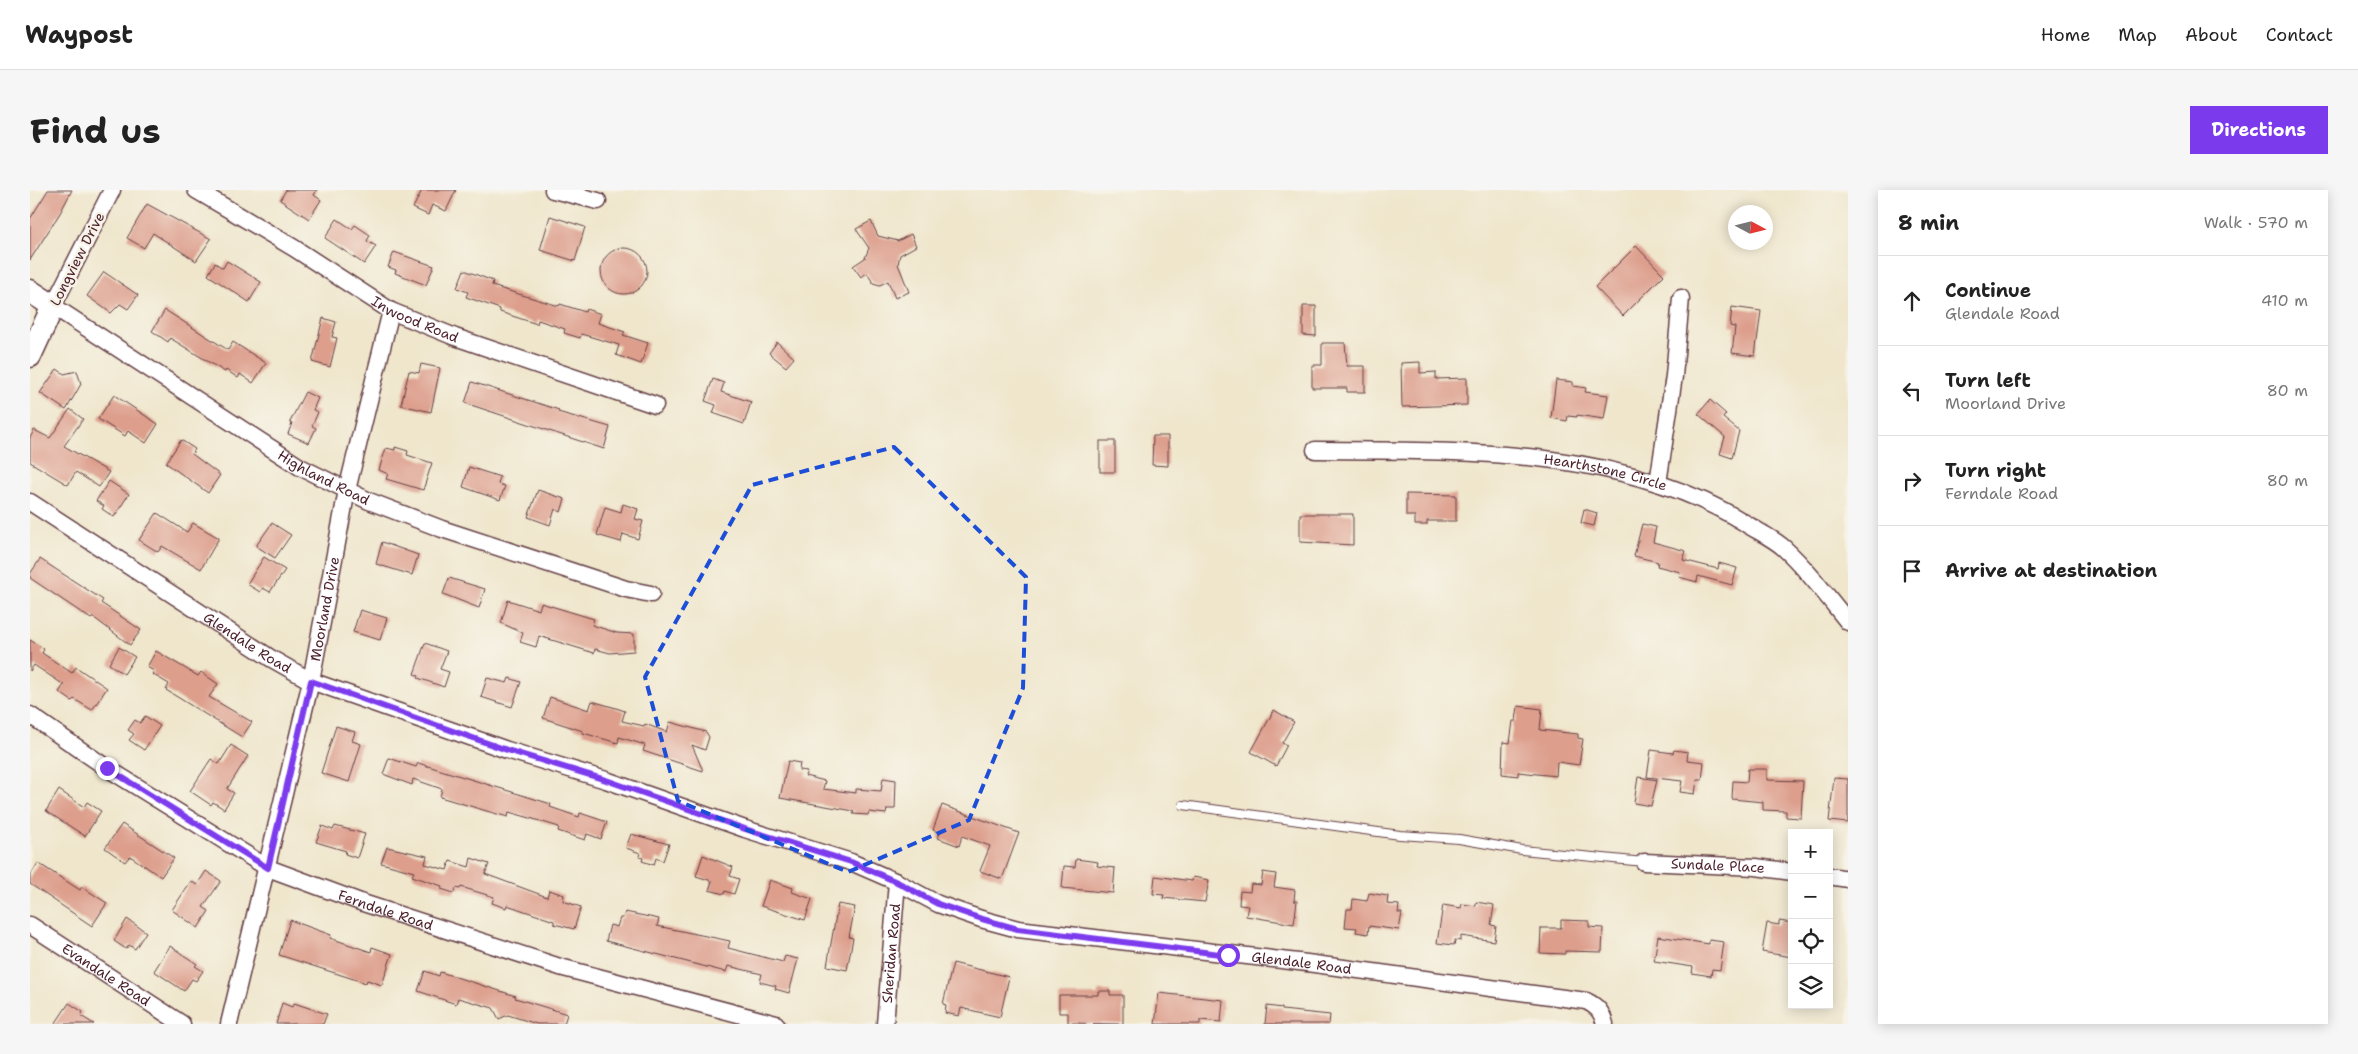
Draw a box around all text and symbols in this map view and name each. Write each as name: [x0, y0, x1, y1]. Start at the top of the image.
text: Waypost: [25, 19, 133, 51]
text: Home: [2041, 23, 2090, 47]
text: Map: [2118, 23, 2157, 47]
text: About: [2185, 23, 2238, 47]
text: Contact: [2266, 23, 2333, 47]
button: Directions: [2190, 106, 2328, 154]
text: Find us: [30, 107, 161, 154]
north arrow: [1728, 205, 1773, 250]
street label: Longview Drive: [46, 209, 108, 309]
text: 8 min: [1898, 209, 1959, 237]
text: Walk · 570 m: [2204, 212, 2308, 233]
text: Continue: [1945, 278, 2031, 303]
icon: ahead: [1898, 287, 1926, 315]
text: 410 m: [2261, 290, 2308, 311]
street label: Inwood Road: [368, 292, 461, 347]
text: Glendale Road: [1945, 303, 2060, 324]
text: Turn left: [1945, 368, 2031, 393]
icon: left: [1898, 377, 1926, 405]
text: 80 m: [2267, 380, 2308, 401]
text: Moorland Drive: [1945, 393, 2066, 414]
street label: Highland Road: [274, 446, 373, 509]
street label: Hearthstone Circle: [1543, 450, 1669, 495]
text: Turn right: [1945, 458, 2046, 483]
icon: right: [1898, 467, 1926, 495]
text: 80 m: [2267, 470, 2308, 491]
text: Ferndale Road: [1945, 483, 2058, 504]
street label: Moorland Drive: [306, 555, 343, 663]
icon: arrive: [1898, 557, 1926, 585]
text: Arrive at destination: [1945, 558, 2157, 583]
street label: Glendale Road: [200, 608, 295, 677]
route end: [96, 757, 119, 780]
map controls: [1788, 829, 1833, 1009]
button: +: [1788, 829, 1833, 874]
street label: Sundale Place: [1670, 854, 1766, 877]
button: −: [1788, 874, 1833, 919]
street label: Ferndale Road: [336, 886, 436, 934]
street label: Sheridan Road: [878, 903, 904, 1004]
button: locate: [1788, 919, 1833, 964]
street label: Evandale Road: [59, 939, 154, 1010]
route start: [1217, 944, 1240, 967]
street label: Glendale Road: [1251, 948, 1353, 978]
button: layers: [1788, 964, 1833, 1009]

